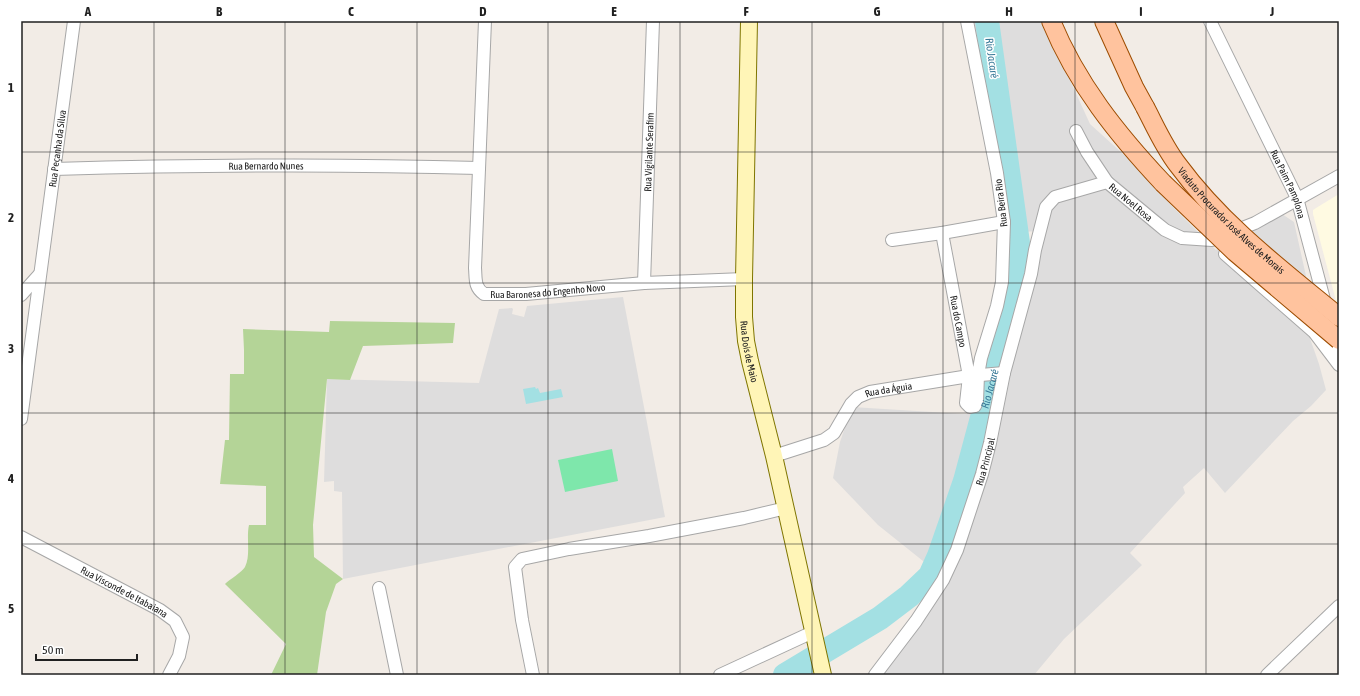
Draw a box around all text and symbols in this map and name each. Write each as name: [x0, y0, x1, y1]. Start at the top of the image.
text: A: [84, 4, 92, 19]
text: B: [216, 4, 223, 19]
text: C: [348, 4, 354, 19]
text: D: [479, 4, 487, 19]
text: E: [611, 4, 617, 19]
text: F: [743, 4, 749, 19]
text: G: [874, 4, 881, 19]
text: H: [1005, 4, 1013, 19]
text: I: [1139, 4, 1143, 19]
text: J: [1269, 4, 1274, 19]
water label: Rio Jacaré: [983, 37, 1001, 79]
text: 1: [8, 80, 14, 95]
street label: Rua Peçanha da Silva: [46, 109, 68, 188]
street label: Rua Vigilante Serafim: [642, 112, 655, 192]
street label: Rua Paim Pamplona: [1269, 148, 1308, 220]
street label: Rua Bernardo Nunes: [228, 160, 304, 171]
street label: Viaduto Procurador José Alves de Morais: [1176, 165, 1287, 276]
street label: Rua Beira Rio: [993, 178, 1009, 228]
street label: Rua Noel Rosa: [1107, 181, 1155, 223]
text: 2: [8, 210, 14, 225]
street label: Rua Baronesa do Engenho Novo: [490, 281, 606, 300]
street label: Rua do Campo: [948, 295, 969, 349]
street label: Rua Dois de Maio: [739, 320, 761, 384]
text: 3: [8, 341, 14, 356]
water label: Rio Jacaré: [979, 368, 1001, 410]
street label: Rua da Águia: [863, 380, 913, 399]
street label: Rua Principal: [973, 436, 997, 487]
text: 4: [7, 471, 14, 486]
street label: Rua Visconde de Itabaiana: [79, 564, 170, 620]
text: 5: [8, 601, 14, 616]
scale bar: [36, 636, 137, 662]
text: 50 m: [42, 643, 64, 657]

